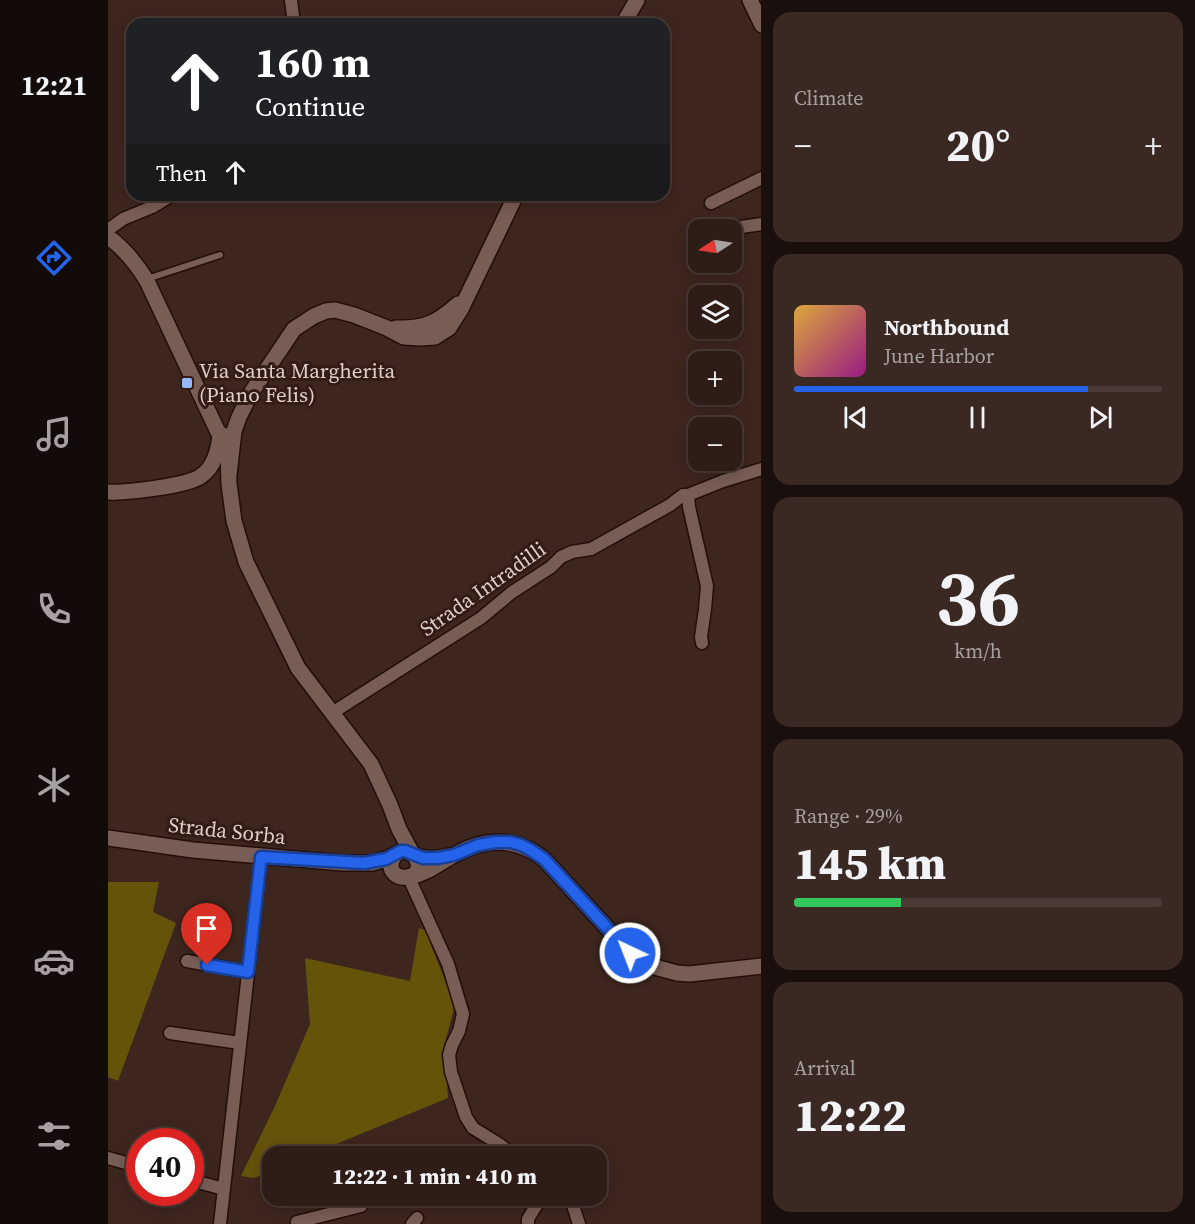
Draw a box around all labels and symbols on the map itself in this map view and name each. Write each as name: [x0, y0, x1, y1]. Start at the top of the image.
north arrow: [688, 219, 742, 273]
place label: Via Santa Margherita (Piano Felis): [199, 356, 395, 409]
marker: Via Santa Margherita (Piano Felis): [180, 376, 194, 390]
street label: Strada Intradilli: [414, 534, 551, 643]
street label: Strada Sorba: [167, 810, 287, 851]
pin: [181, 903, 232, 965]
position arrow: [598, 921, 662, 985]
speed limit sign: 40: [126, 1128, 204, 1206]

